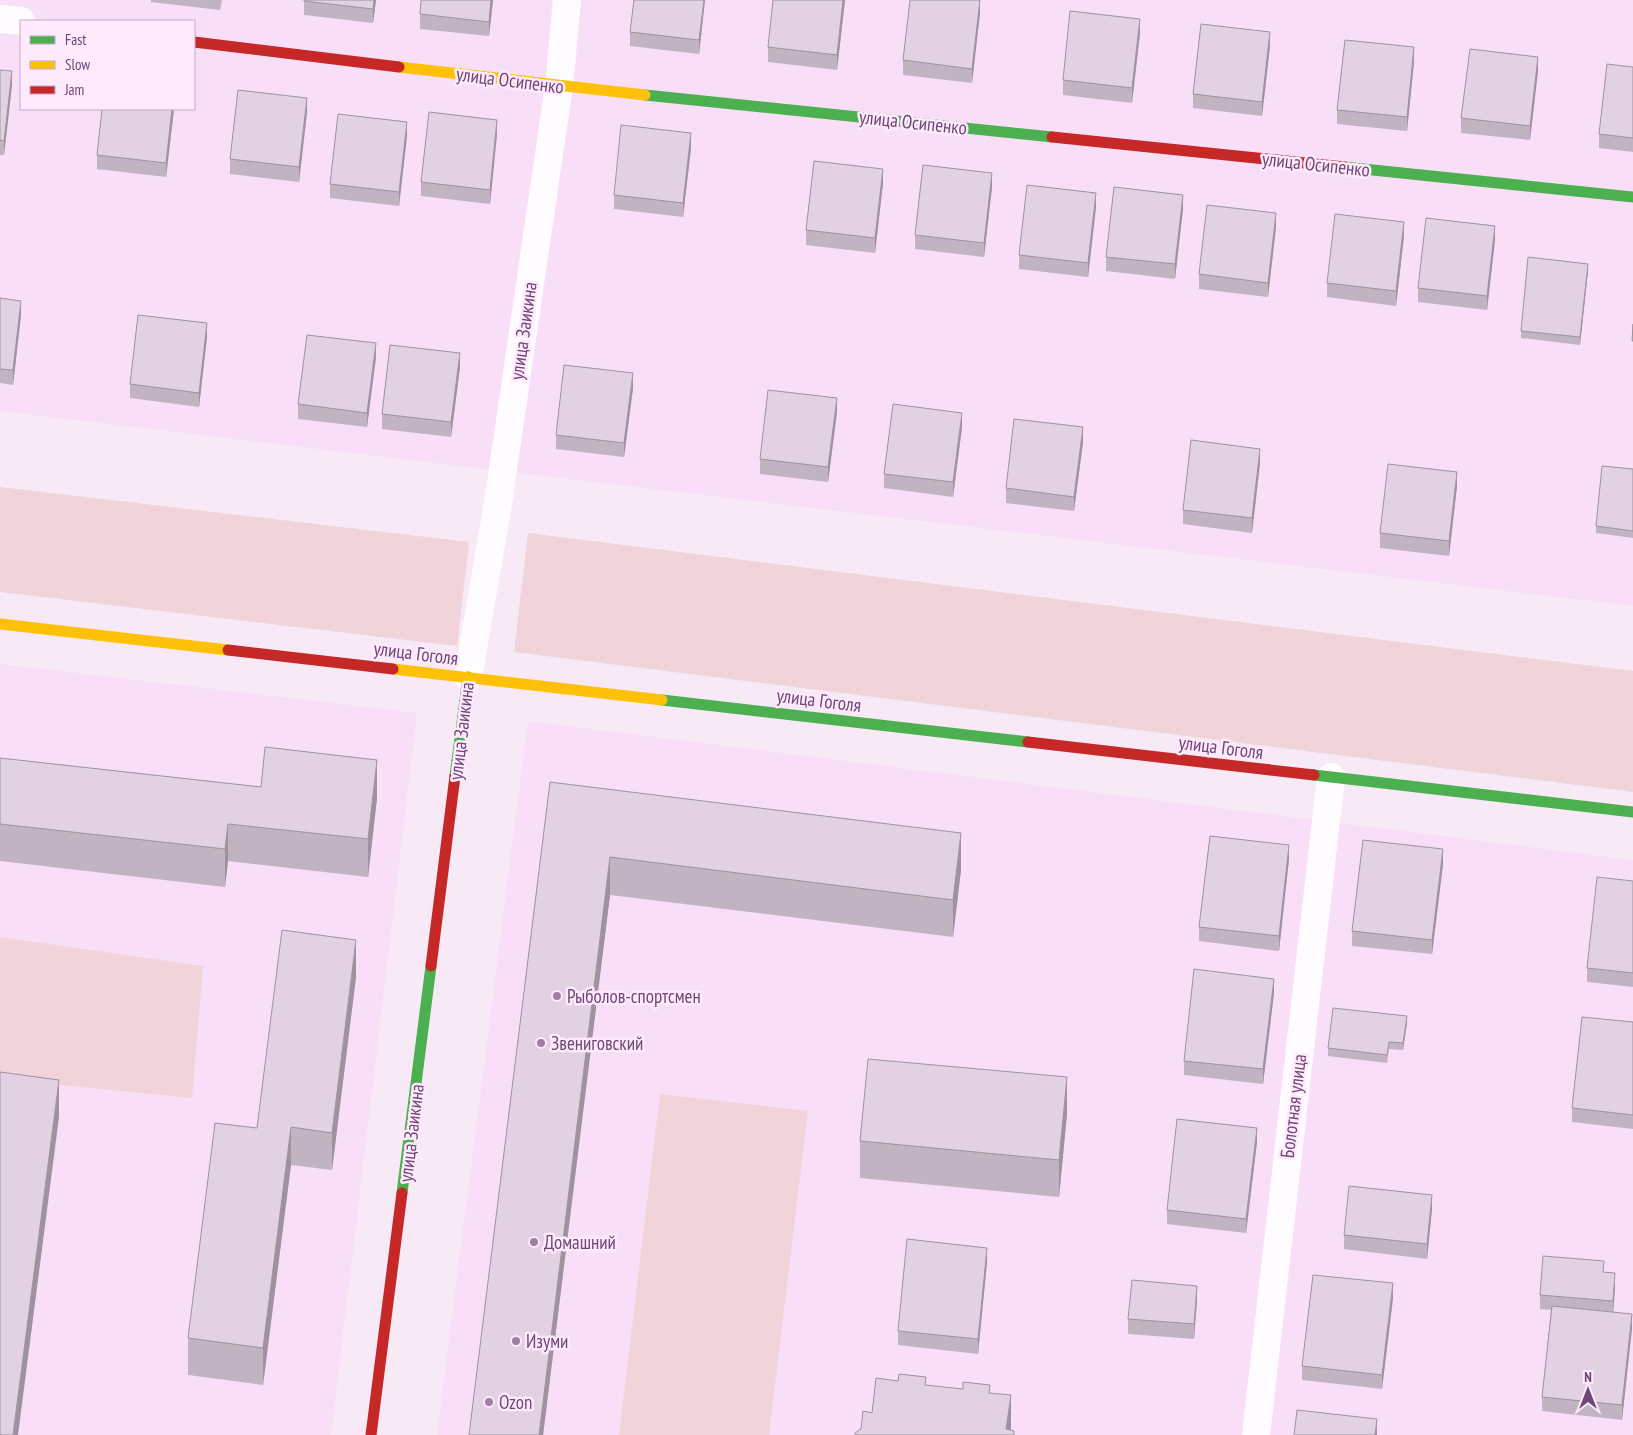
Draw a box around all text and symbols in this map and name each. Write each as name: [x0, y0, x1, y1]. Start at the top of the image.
legend: [20, 20, 195, 110]
text: Fast: [65, 30, 86, 49]
text: Slow: [65, 55, 90, 74]
street label: улица Осипенко: [455, 61, 565, 99]
text: Jam: [64, 80, 84, 99]
street label: улица Осипенко: [858, 104, 968, 140]
street label: улица Осипенко: [1261, 146, 1371, 182]
street label: улица Заикина: [504, 280, 542, 382]
street label: улица Гоголя: [372, 636, 460, 670]
street label: улица Заикина: [443, 681, 479, 781]
street label: улица Гоголя: [775, 683, 863, 717]
street label: улица Гоголя: [1177, 730, 1265, 764]
place label: Рыболов-спортсмен: [567, 984, 701, 1008]
marker: Рыболов-спортсмен: [551, 990, 563, 1002]
place label: Звениговский: [551, 1031, 643, 1055]
marker: Звениговский: [535, 1037, 547, 1049]
street label: Болотная улица: [1275, 1053, 1311, 1159]
street label: улица Заикина: [393, 1083, 429, 1183]
place label: Домашний: [544, 1230, 616, 1254]
marker: Домашний: [528, 1236, 540, 1248]
place label: Изуми: [526, 1329, 568, 1353]
marker: Изуми: [510, 1335, 522, 1347]
north arrow: [1563, 1365, 1613, 1415]
text: N: [1584, 1368, 1592, 1386]
place label: Ozon: [499, 1390, 532, 1414]
marker: Ozon: [483, 1396, 495, 1408]

